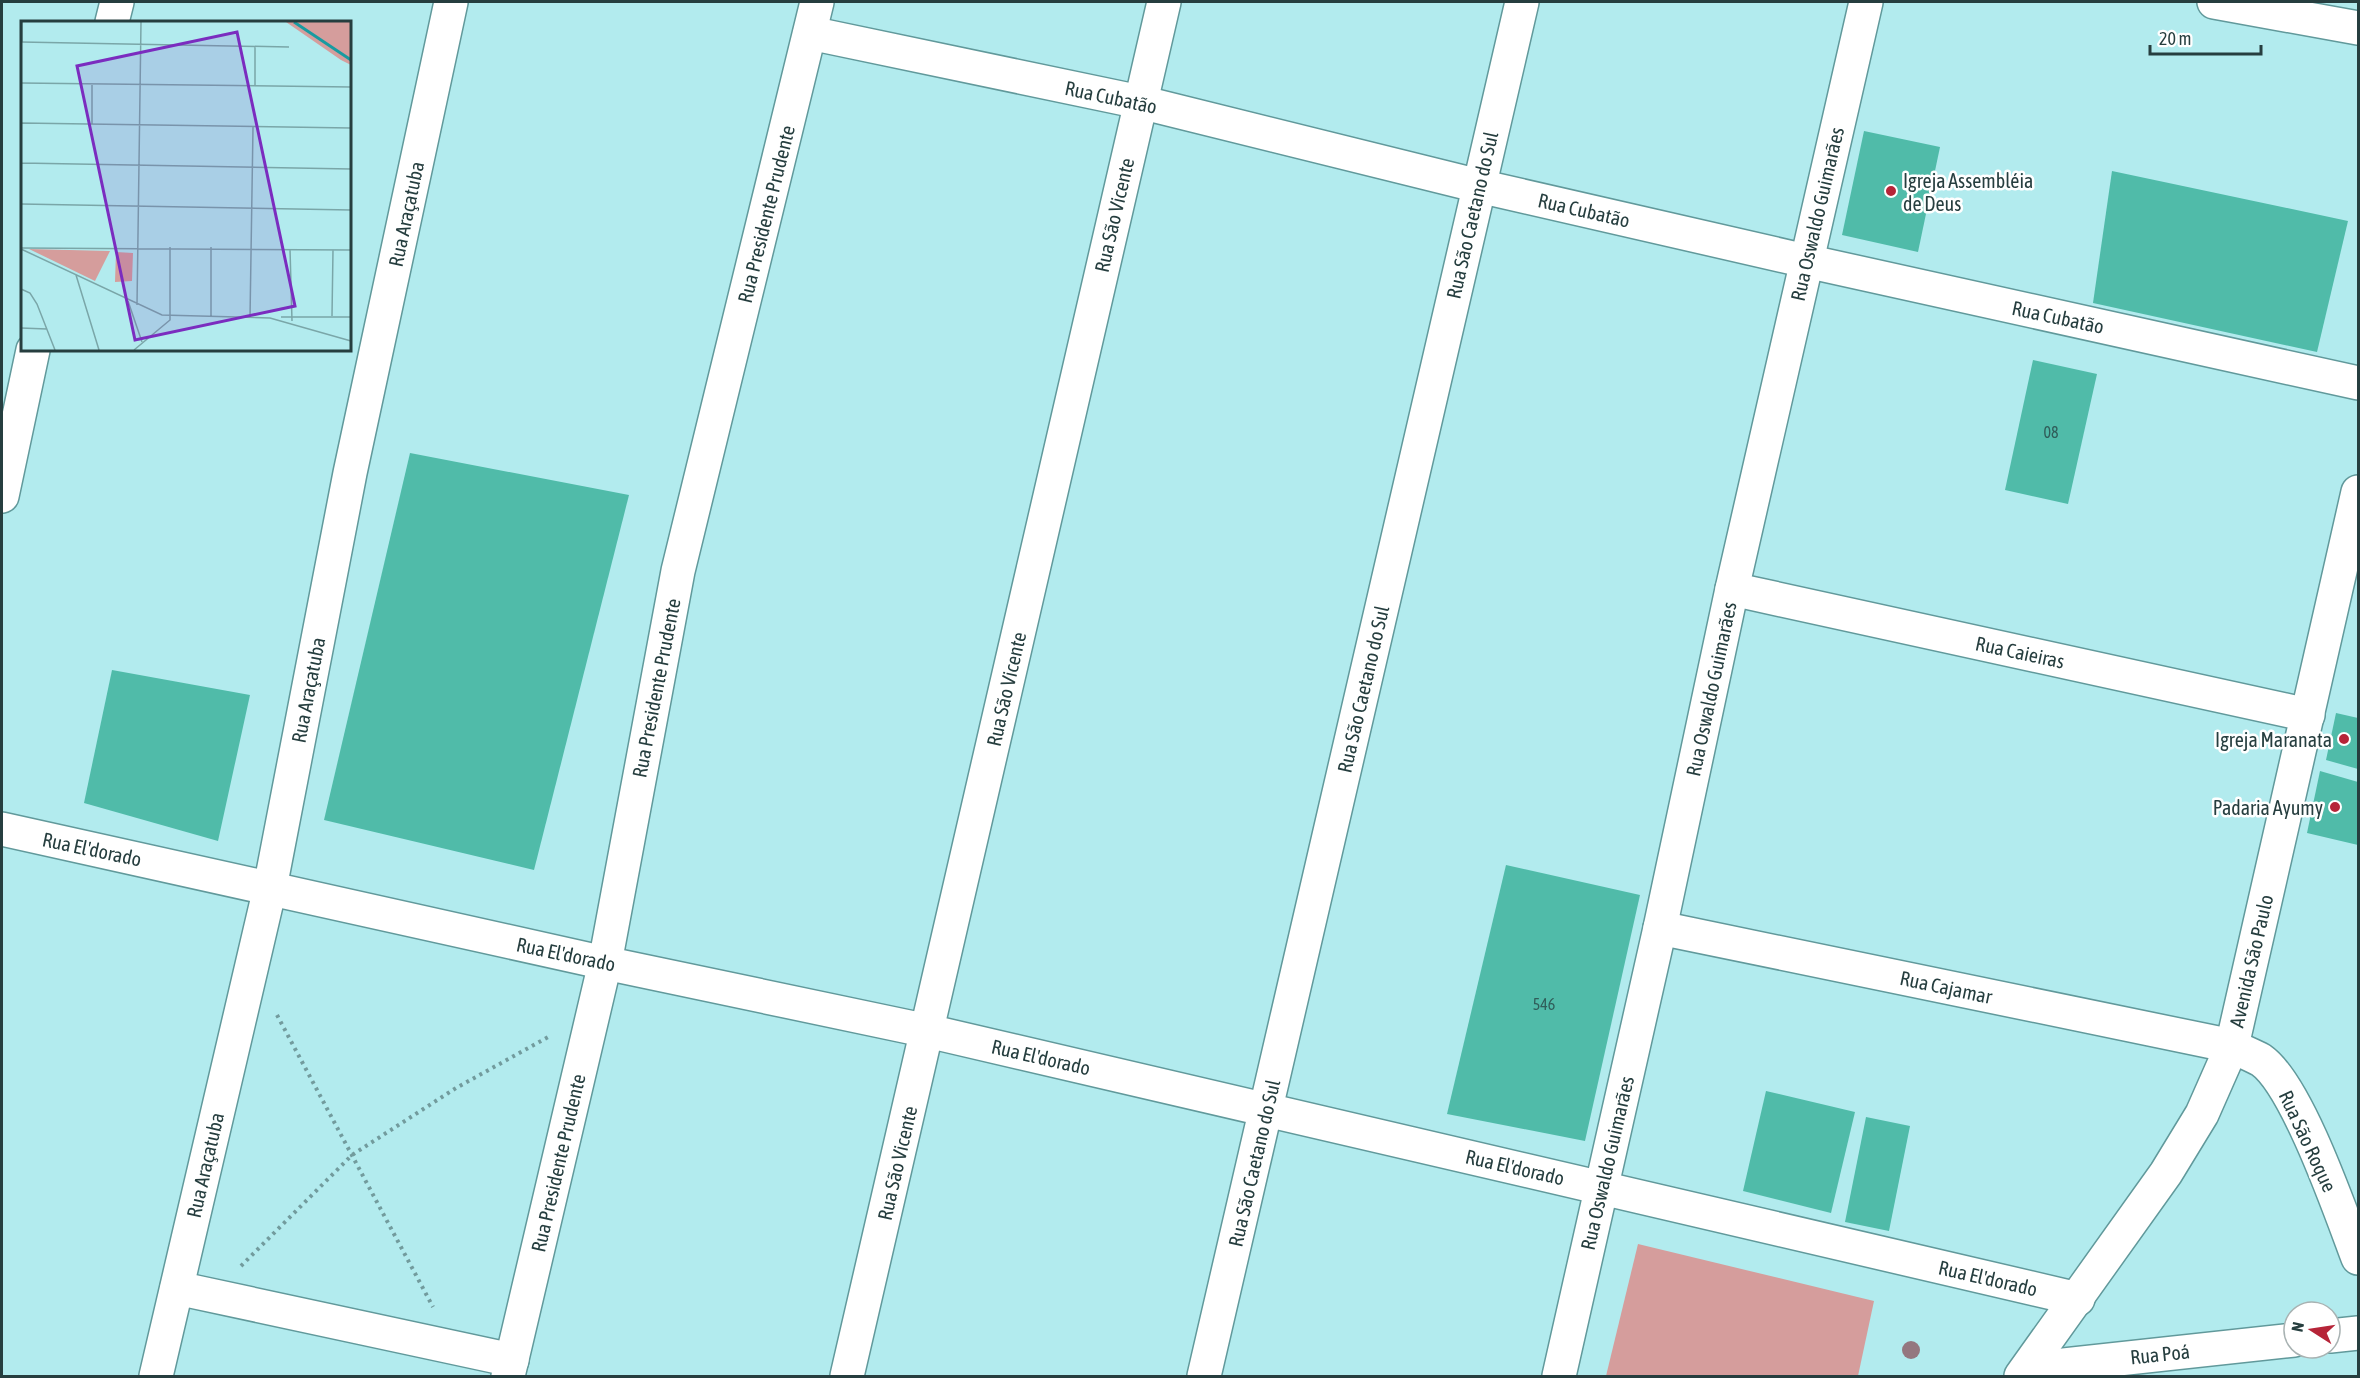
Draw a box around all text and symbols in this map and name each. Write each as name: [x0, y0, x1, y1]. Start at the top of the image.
scale bar: [2150, 18, 2261, 56]
inset map: [21, 21, 351, 351]
text: 20 m: [2159, 28, 2191, 49]
street label: Rua Cubatão: [1063, 76, 1159, 118]
street label: Rua Presidente Prudente: [733, 123, 799, 305]
street label: Rua Oswaldo Guimarães: [1786, 125, 1848, 303]
street label: Rua São Caetano do Sul: [1442, 129, 1503, 301]
street label: Rua São Vicente: [1090, 156, 1138, 274]
street label: Rua Araçatuba: [384, 159, 428, 269]
place label: Igreja Assembléia de Deus: [1903, 169, 2033, 215]
marker: Igreja Assembléia de Deus: [1884, 184, 1898, 198]
street label: Rua Cubatão: [1536, 188, 1632, 232]
street label: Rua Cubatão: [2010, 296, 2106, 338]
house number: 08: [2043, 423, 2059, 441]
street label: Rua Presidente Prudente: [627, 596, 685, 780]
street label: Rua Oswaldo Guimarães: [1681, 600, 1741, 778]
street label: Rua São Caetano do Sul: [1333, 603, 1394, 775]
street label: Rua São Vicente: [982, 630, 1030, 748]
street label: Rua Caieiras: [1974, 631, 2066, 673]
street label: Rua Araçatuba: [286, 635, 330, 745]
place label: Igreja Maranata: [2215, 728, 2332, 751]
marker: Igreja Maranata: [2337, 732, 2351, 746]
place label: Padaria Ayumy: [2213, 796, 2323, 819]
marker: Padaria Ayumy: [2328, 800, 2342, 814]
street label: Rua El'dorado: [40, 827, 144, 871]
street label: Avenida São Paulo: [2225, 892, 2277, 1030]
street label: Rua El'dorado: [514, 932, 618, 976]
street label: Rua Cajamar: [1898, 966, 1995, 1008]
house number: 546: [1533, 995, 1555, 1013]
street label: Rua El'dorado: [989, 1034, 1093, 1080]
street label: Rua Presidente Prudente: [526, 1072, 590, 1254]
street label: Rua Oswaldo Guimarães: [1576, 1074, 1638, 1252]
street label: Rua São Caetano do Sul: [1224, 1077, 1285, 1249]
street label: Rua São Roque: [2275, 1087, 2341, 1195]
street label: Rua São Vicente: [873, 1104, 921, 1222]
street label: Rua Araçatuba: [182, 1110, 228, 1220]
street label: Rua El'dorado: [1463, 1144, 1567, 1190]
street label: Rua El'dorado: [1936, 1255, 2040, 1301]
north arrow: [2282, 1300, 2342, 1360]
text: N: [2288, 1320, 2307, 1333]
street label: Rua Poá: [2129, 1339, 2191, 1369]

